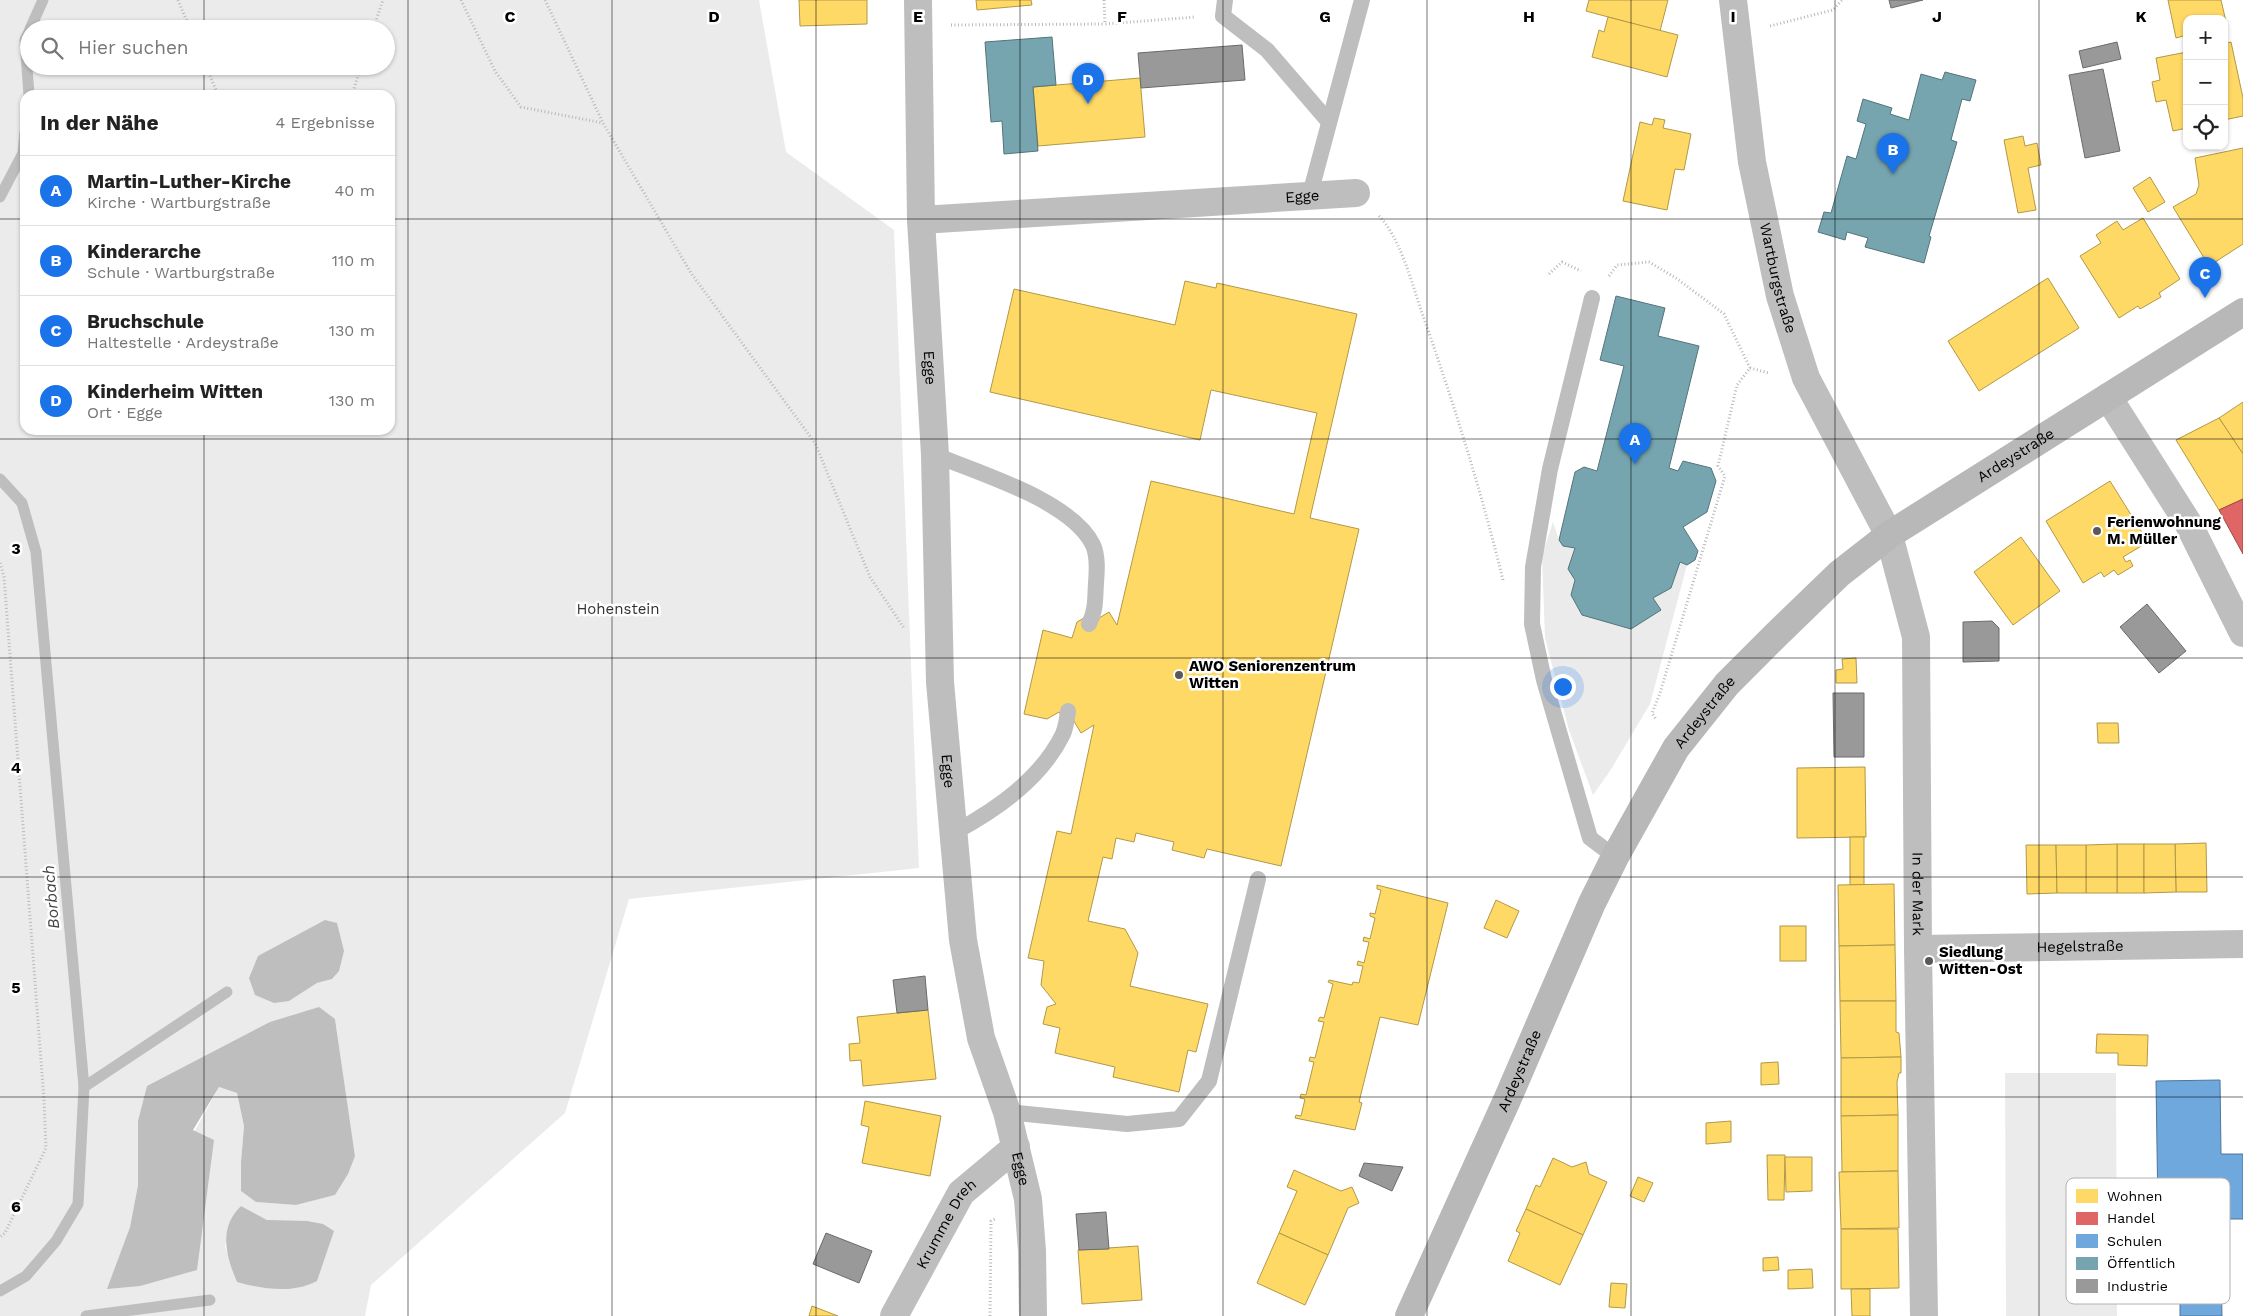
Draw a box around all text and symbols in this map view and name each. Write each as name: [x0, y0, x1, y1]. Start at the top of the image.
text: C: [505, 7, 516, 26]
text: D: [708, 7, 720, 26]
text: E: [913, 7, 923, 26]
text: F: [1117, 7, 1127, 26]
text: G: [1319, 7, 1331, 26]
text: H: [1523, 7, 1535, 26]
text: I: [1730, 7, 1736, 26]
text: J: [1932, 7, 1942, 26]
text: K: [2135, 7, 2147, 26]
map controls: [2183, 15, 2228, 150]
button: +: [2183, 15, 2228, 60]
search box: [20, 20, 395, 75]
icon: search: [38, 34, 66, 62]
text: Hier suchen: [78, 36, 189, 59]
button: −: [2183, 60, 2228, 105]
pin: D: [1072, 63, 1104, 104]
button: locate: [2183, 105, 2228, 150]
text: In der Nähe: [40, 110, 159, 135]
text: 4 Ergebnisse: [275, 113, 375, 132]
pin: B: [1877, 133, 1909, 174]
text: Martin-Luther-Kirche: [87, 170, 291, 193]
text: A: [51, 181, 61, 200]
text: 40 m: [335, 181, 375, 200]
street label: Egge: [1285, 186, 1320, 206]
text: Kirche · Wartburgstraße: [87, 193, 271, 212]
street label: Wartburgstraße: [1756, 221, 1800, 336]
text: Kinderarche: [87, 240, 201, 263]
text: B: [51, 251, 61, 270]
text: 110 m: [332, 251, 375, 270]
pin: C: [2189, 257, 2221, 298]
text: Schule · Wartburgstraße: [87, 263, 275, 282]
text: Bruchschule: [87, 310, 204, 333]
text: C: [51, 321, 61, 340]
text: 130 m: [329, 321, 375, 340]
text: Haltestelle · Ardeystraße: [87, 333, 279, 352]
street label: Egge: [920, 350, 940, 385]
text: Kinderheim Witten: [87, 380, 263, 403]
text: D: [50, 391, 62, 410]
text: 130 m: [329, 391, 375, 410]
text: Ort · Egge: [87, 403, 163, 422]
pin: A: [1619, 423, 1651, 464]
street label: Ardeystraße: [1974, 424, 2058, 486]
place label: Ferienwohnung M. Müller: [2107, 513, 2221, 548]
marker: Ferienwohnung M. Müller: [2091, 525, 2103, 537]
text: 3: [11, 539, 21, 558]
park label: Hohenstein: [576, 600, 660, 618]
place label: AWO Seniorenzentrum Witten: [1189, 657, 1356, 692]
marker: AWO Seniorenzentrum Witten: [1173, 669, 1185, 681]
street label: Ardeystraße: [1670, 672, 1739, 752]
your location: [1550, 674, 1576, 700]
street label: Egge: [937, 753, 958, 789]
text: 4: [11, 758, 21, 777]
street label: In der Mark: [1908, 852, 1927, 936]
water label: Borbach: [39, 864, 63, 930]
street label: Hegelstraße: [2036, 937, 2124, 956]
place label: Siedlung Witten-Ost: [1939, 943, 2023, 978]
marker: Siedlung Witten-Ost: [1923, 955, 1935, 967]
text: 5: [11, 978, 21, 997]
street label: Ardeystraße: [1494, 1027, 1545, 1115]
street label: Egge: [1008, 1150, 1033, 1188]
street label: Krumme Dreh: [912, 1175, 980, 1272]
legend: [2066, 1178, 2230, 1304]
text: Wohnen: [2107, 1188, 2162, 1204]
text: 6: [11, 1197, 21, 1216]
text: Handel: [2107, 1210, 2156, 1226]
text: Schulen: [2107, 1233, 2162, 1249]
text: Öffentlich: [2107, 1255, 2175, 1271]
text: Industrie: [2107, 1278, 2168, 1294]

